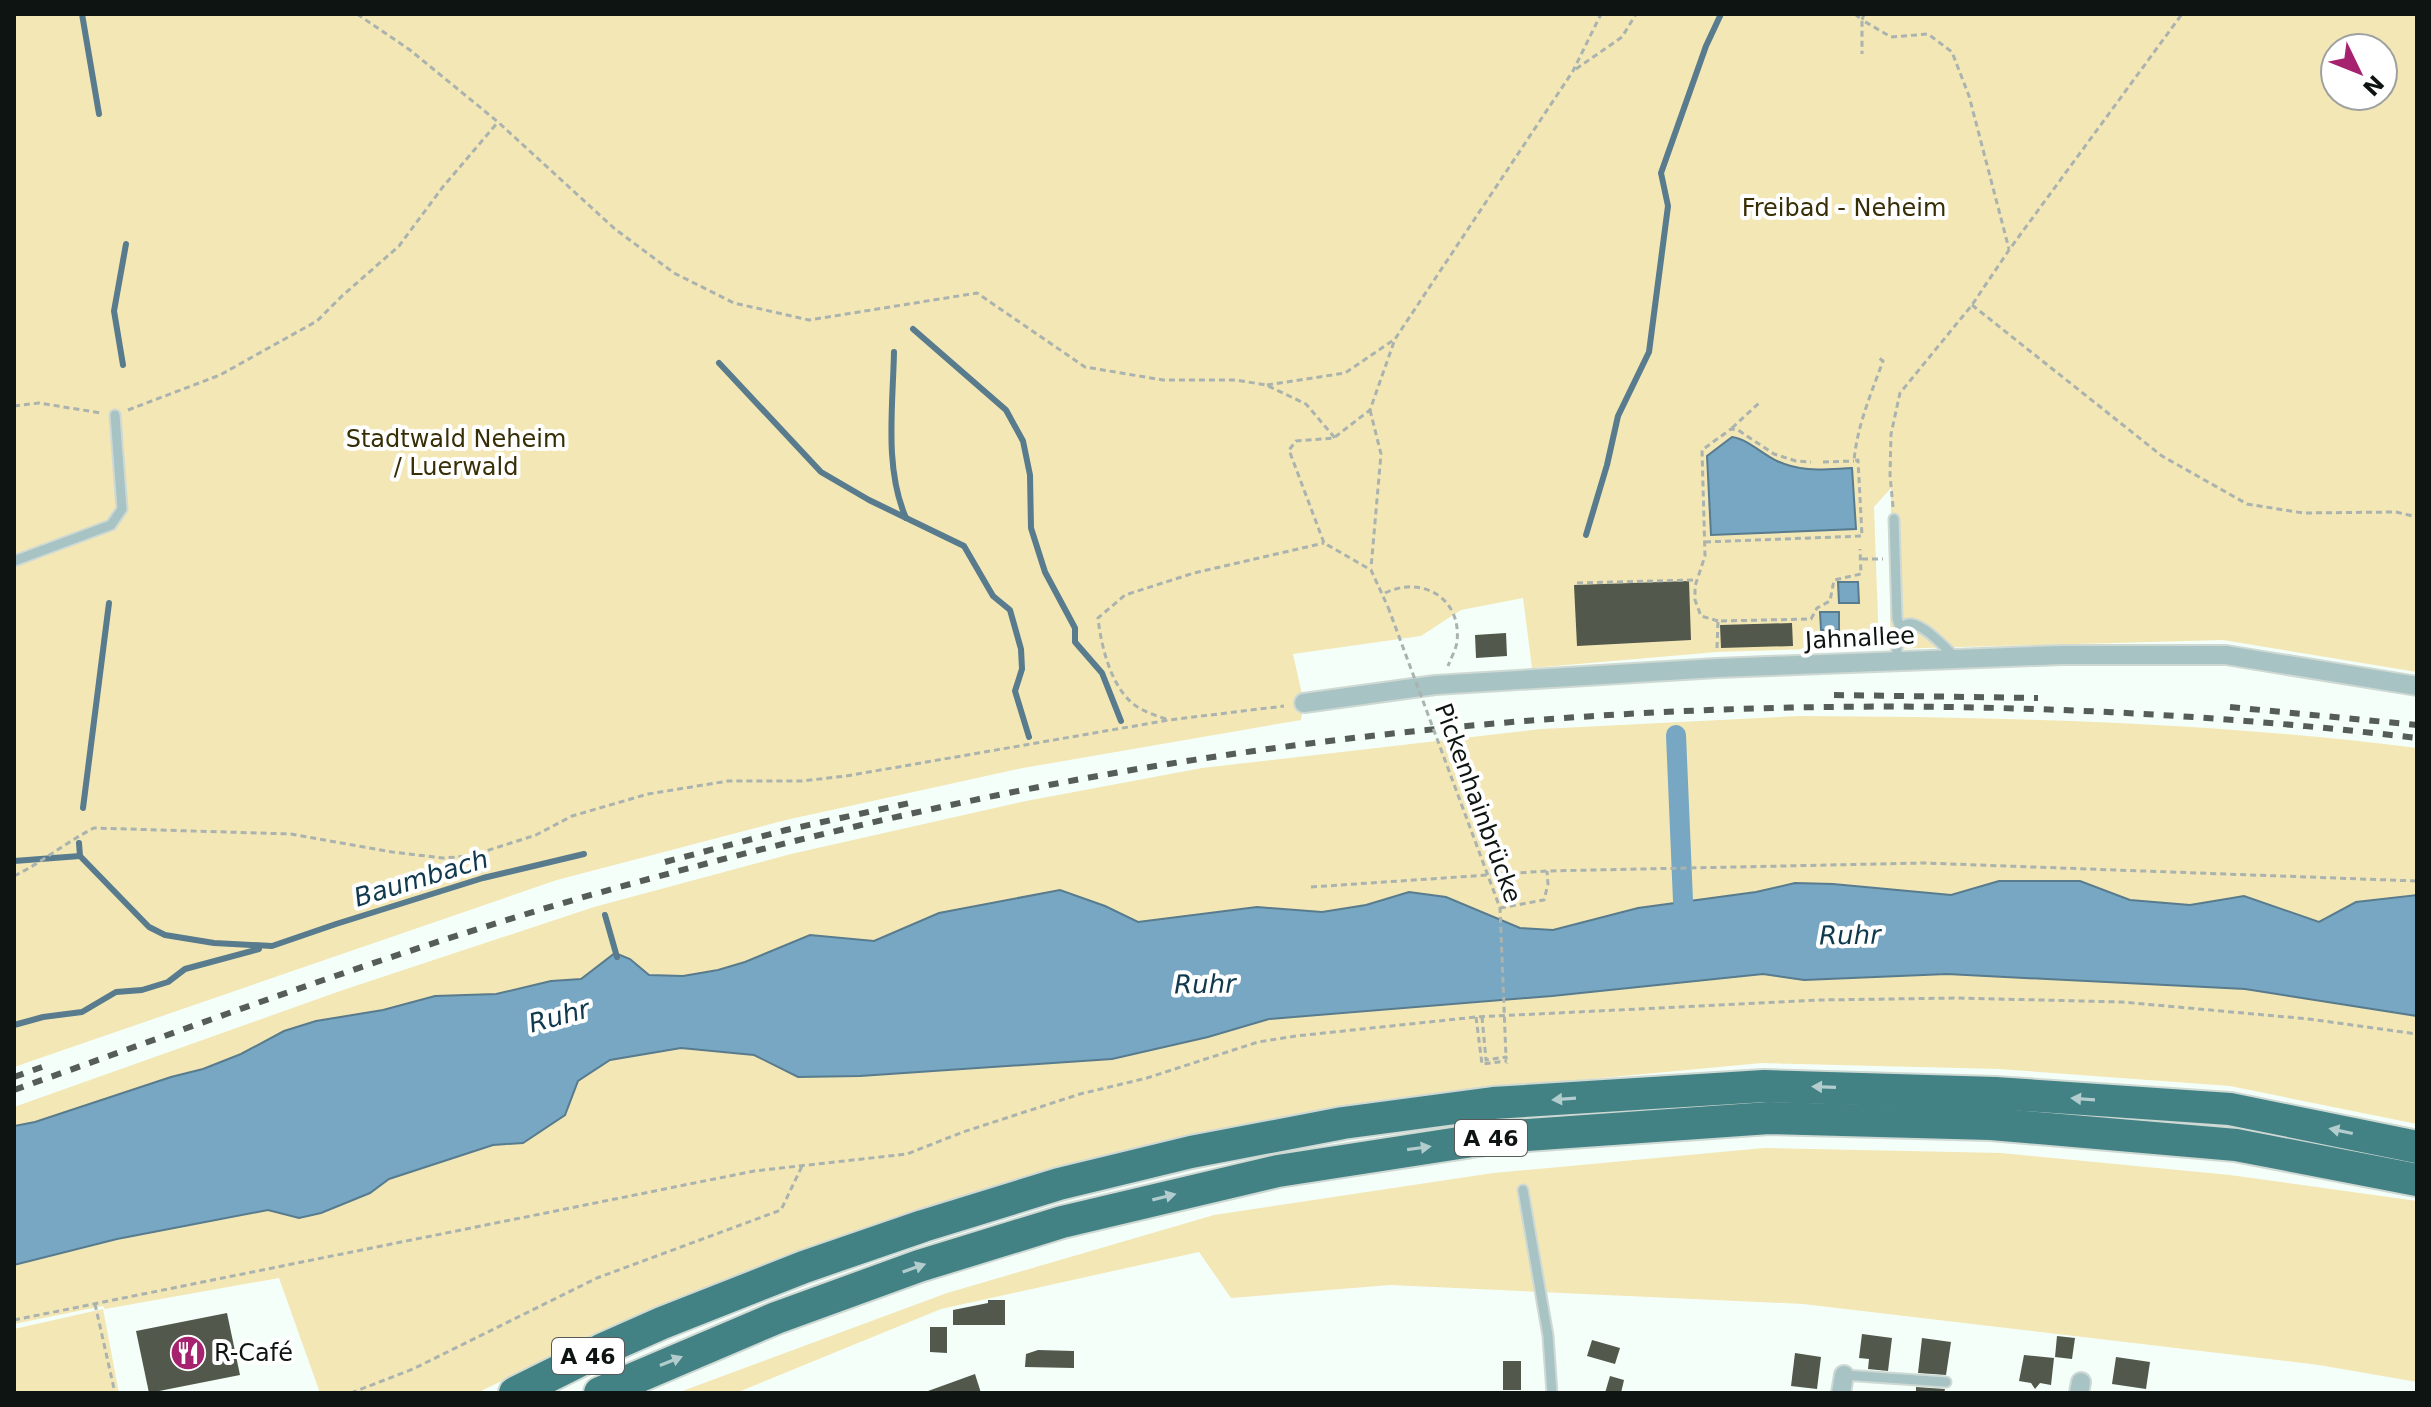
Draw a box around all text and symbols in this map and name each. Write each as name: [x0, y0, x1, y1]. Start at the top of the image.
north arrow: [2319, 32, 2399, 112]
text: N: [2358, 70, 2389, 101]
park label: Freibad - Neheim: [1742, 194, 1946, 222]
park label: Stadtwald Neheim / Luerwald: [346, 425, 566, 481]
street label: Jahnallee: [1802, 621, 1916, 655]
street label: Pickenhainbrücke: [1429, 700, 1527, 906]
water label: Baumbach: [350, 843, 492, 913]
water label: Ruhr: [1819, 919, 1883, 951]
water label: Ruhr: [1174, 968, 1238, 1000]
water label: Ruhr: [525, 993, 595, 1038]
one-way arrow: [1811, 1081, 1836, 1094]
one-way arrow: [2070, 1092, 2095, 1105]
one-way arrow: [1551, 1093, 1576, 1106]
road number: A 46: [1455, 1120, 1527, 1156]
one-way arrow: [2328, 1125, 2353, 1137]
one-way arrow: [1407, 1142, 1432, 1155]
one-way arrow: [1151, 1190, 1176, 1203]
one-way arrow: [902, 1262, 926, 1274]
restaurant icon: R-Café: [169, 1334, 207, 1372]
road number: A 46: [552, 1338, 624, 1374]
place label: R-Café: [214, 1339, 293, 1367]
one-way arrow: [659, 1355, 683, 1368]

